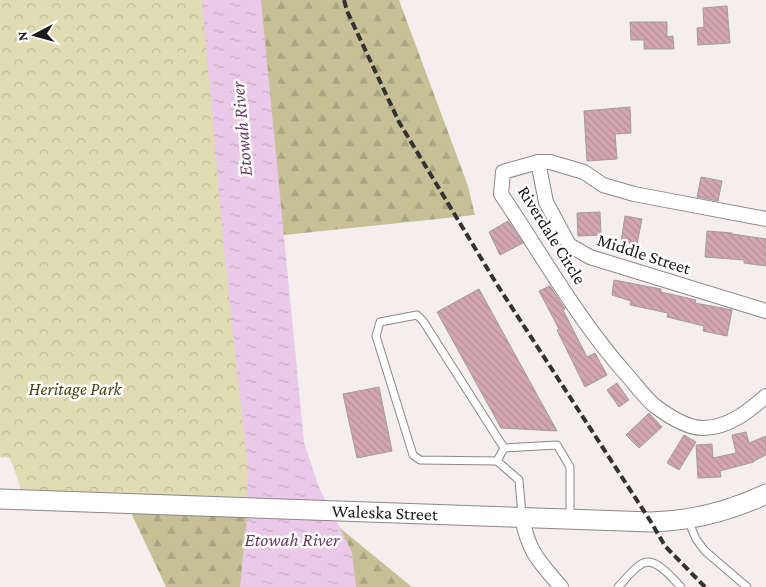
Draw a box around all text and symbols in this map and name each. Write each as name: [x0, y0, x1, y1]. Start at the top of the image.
north arrow: [10, 10, 60, 60]
text: N: [14, 30, 31, 42]
water label: Etowah River: [227, 79, 256, 177]
street label: Riverdale Circle: [514, 182, 590, 288]
street label: Middle Street: [595, 230, 694, 279]
park label: Heritage Park: [29, 379, 123, 399]
street label: Waleska Street: [331, 501, 439, 524]
water label: Etowah River: [245, 529, 341, 550]

